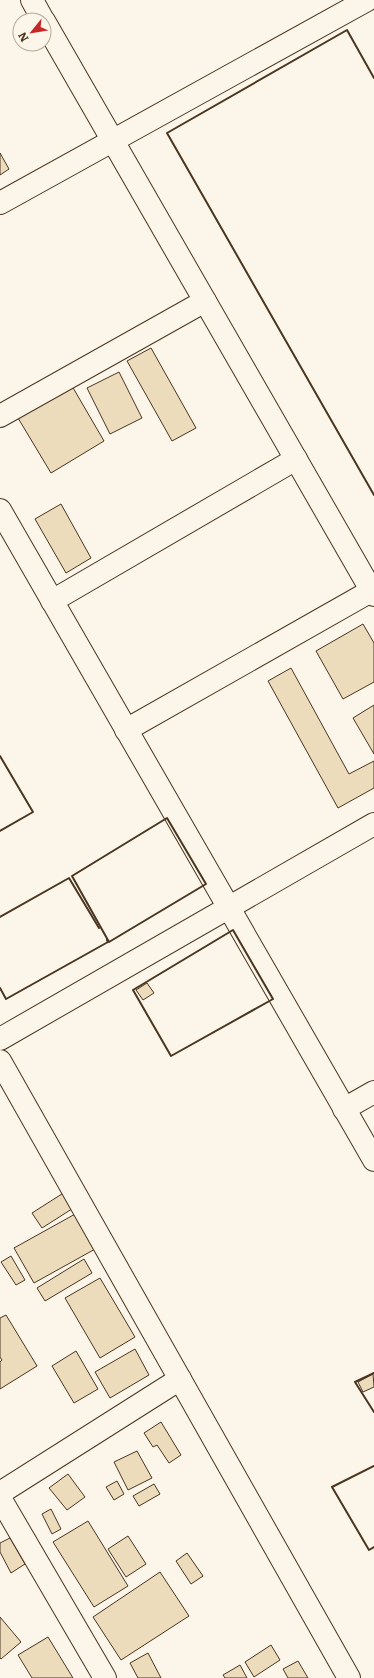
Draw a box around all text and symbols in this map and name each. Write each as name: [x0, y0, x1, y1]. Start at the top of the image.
north arrow: [12, 12, 52, 52]
text: N: [13, 30, 32, 45]

